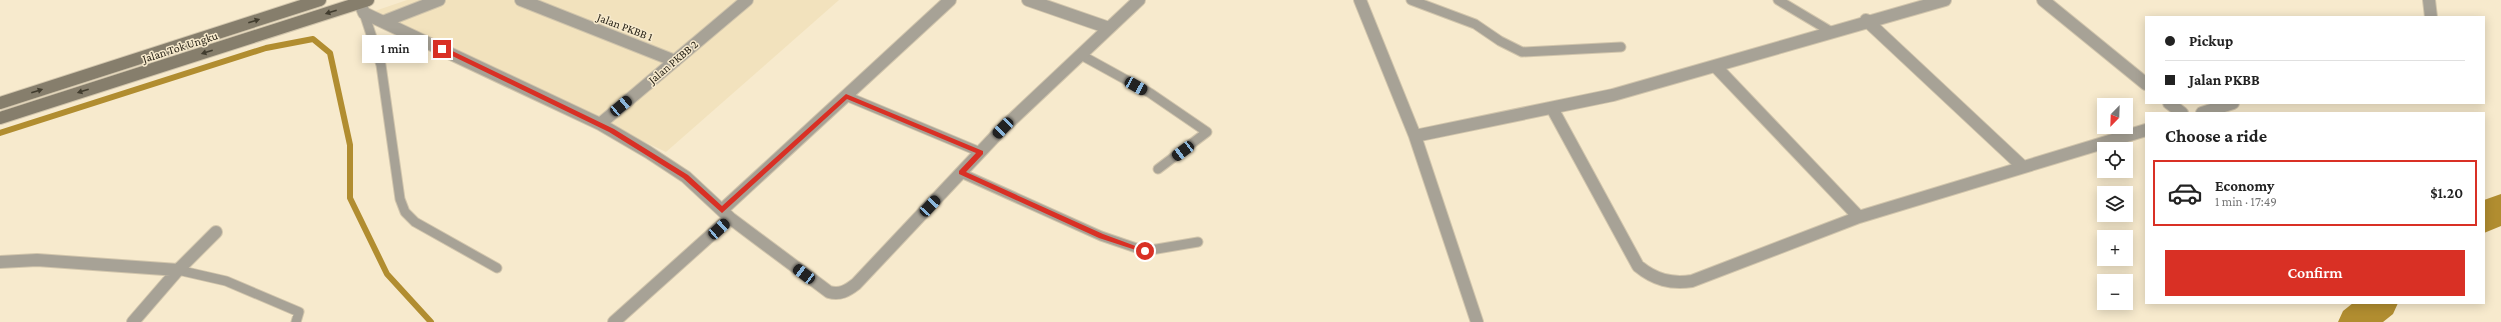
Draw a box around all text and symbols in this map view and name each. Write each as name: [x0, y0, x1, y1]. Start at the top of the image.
one-way arrow: [325, 9, 337, 15]
street label: Jalan PKBB 1: [594, 10, 655, 44]
one-way arrow: [248, 18, 260, 24]
street label: Jalan Tok Ungku: [140, 28, 220, 66]
text: Pickup: [2189, 33, 2233, 49]
callout: 1 min: [362, 35, 428, 63]
street label: Jalan PKBB 2: [645, 37, 701, 87]
route end: [433, 40, 451, 58]
text: 1 min: [381, 41, 409, 56]
one-way arrow: [201, 49, 213, 55]
text: Jalan PKBB: [2189, 72, 2260, 88]
car: [1123, 75, 1149, 97]
one-way arrow: [31, 88, 43, 94]
one-way arrow: [77, 89, 89, 95]
car: [608, 94, 634, 118]
north arrow: [2097, 98, 2133, 134]
map controls: [2097, 98, 2133, 310]
car: [990, 115, 1016, 141]
text: Choose a ride: [2165, 126, 2267, 146]
car: [1170, 139, 1196, 163]
button: locate: [2097, 142, 2133, 178]
icon: car: [2167, 175, 2203, 211]
text: Economy: [2215, 178, 2274, 194]
text: $1.20: [2430, 185, 2463, 201]
button: layers: [2097, 186, 2133, 222]
car: [917, 193, 943, 219]
text: 1 min · 17:49: [2215, 194, 2277, 209]
car: [706, 217, 732, 241]
button: +: [2097, 230, 2133, 266]
route start: [1136, 242, 1154, 260]
button: Confirm: [2165, 250, 2465, 296]
car: [791, 262, 817, 286]
button: −: [2097, 274, 2133, 310]

